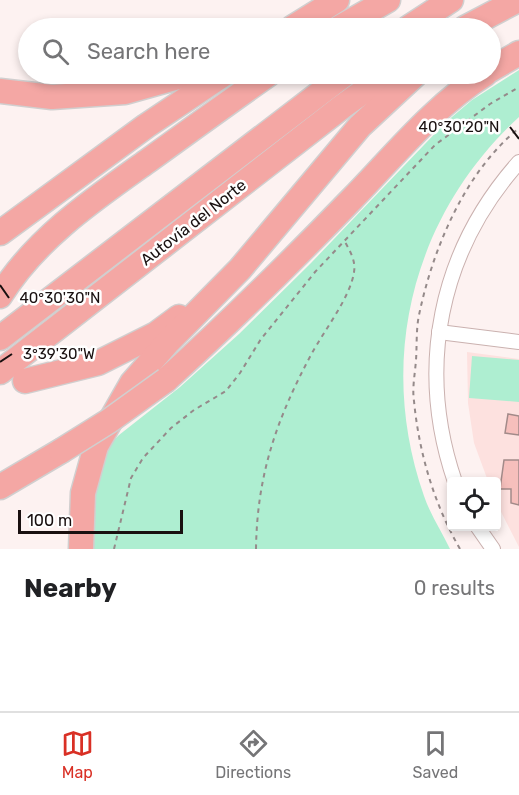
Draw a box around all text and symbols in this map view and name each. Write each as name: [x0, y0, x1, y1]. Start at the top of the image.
search box: [18, 18, 501, 84]
icon: search: [39, 35, 72, 68]
text: Search here: [87, 38, 210, 65]
text: 40°30'20"N: [419, 118, 499, 136]
street label: Autovía del Norte: [137, 175, 250, 270]
text: 40°30'30"N: [19, 289, 101, 307]
text: 3°39'30"W: [23, 345, 95, 363]
map controls: [447, 477, 501, 531]
button: locate: [447, 477, 501, 531]
scale bar: [18, 507, 183, 534]
text: 100 m: [27, 511, 72, 530]
text: Nearby: [24, 573, 117, 604]
text: 0 results: [414, 576, 495, 600]
tab: Map: [61, 727, 94, 782]
tab: Directions: [215, 727, 291, 782]
tab: Saved: [413, 727, 458, 782]

